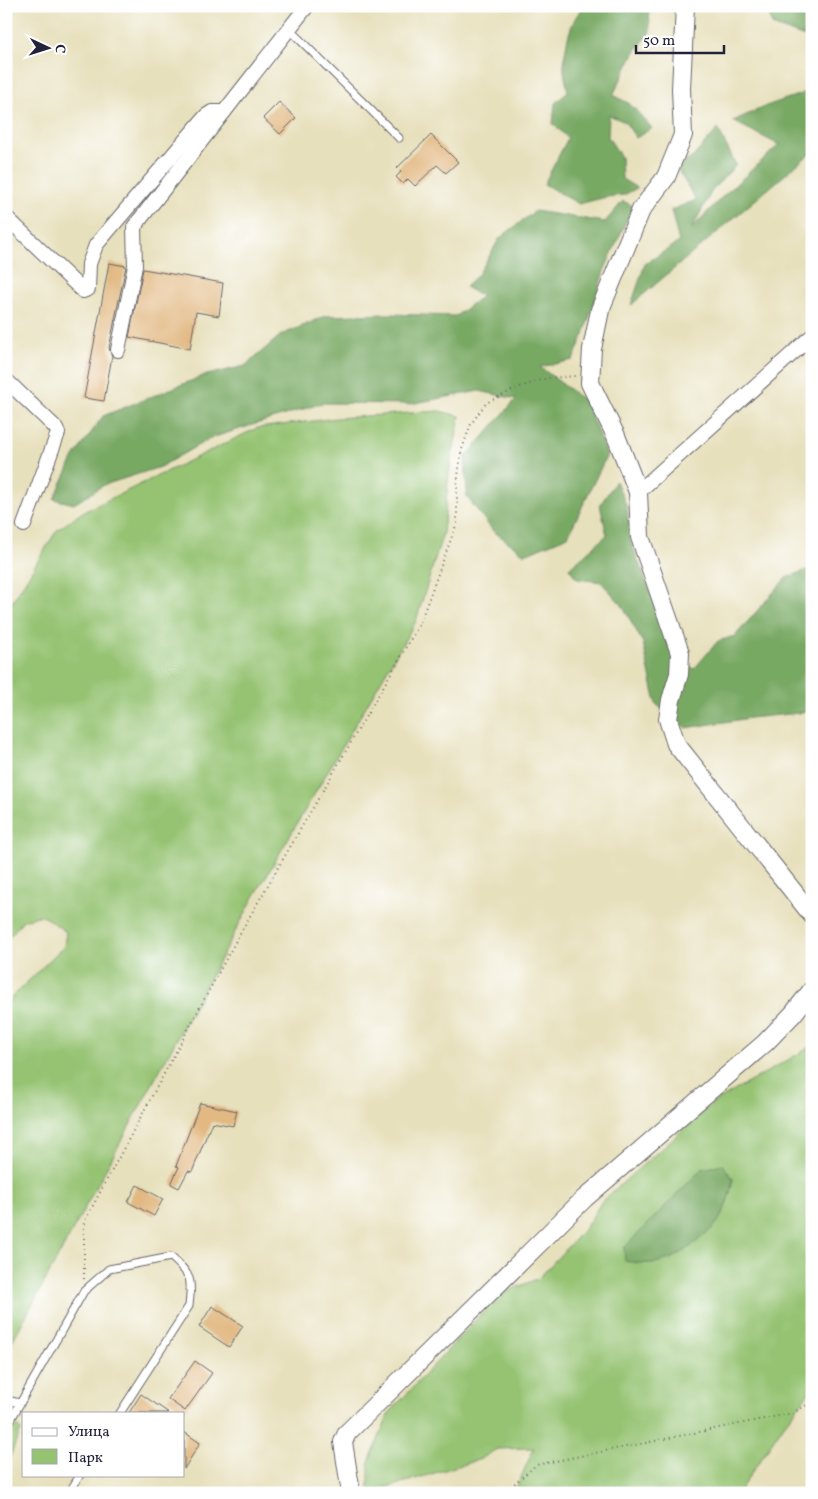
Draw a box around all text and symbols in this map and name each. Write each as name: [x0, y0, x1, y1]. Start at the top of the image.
north arrow: [22, 22, 72, 72]
scale bar: [636, 22, 723, 54]
text: 50 m: [643, 31, 675, 52]
text: С: [50, 44, 69, 54]
legend: [22, 1412, 185, 1476]
text: Улица: [68, 1422, 110, 1443]
text: Парк: [68, 1448, 103, 1469]

